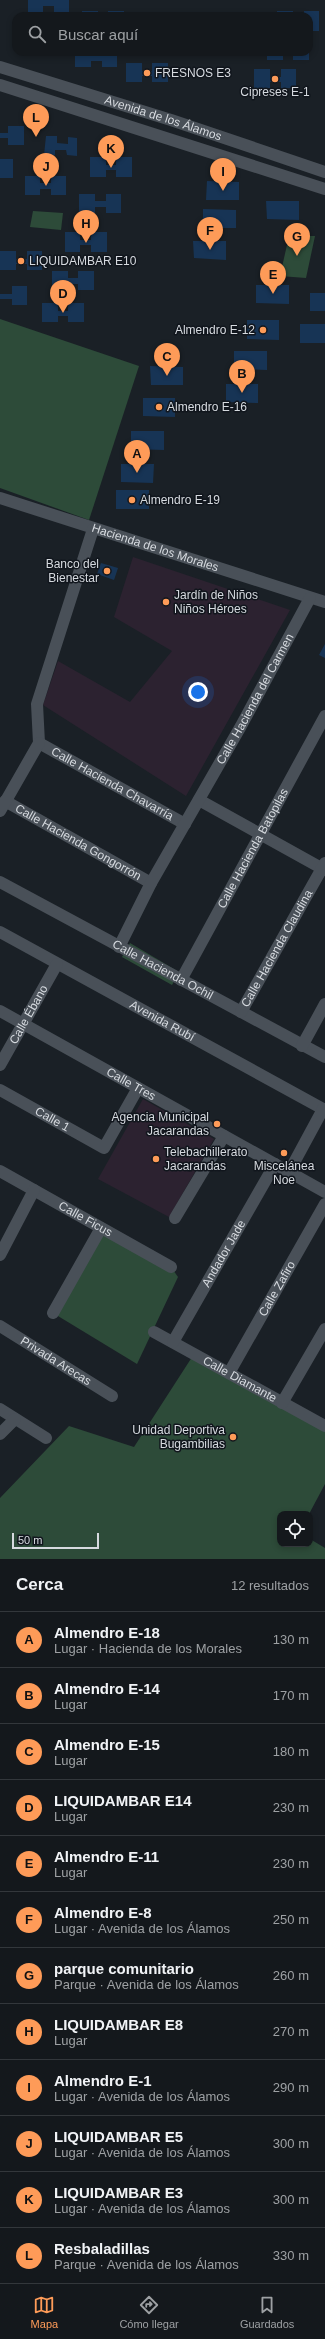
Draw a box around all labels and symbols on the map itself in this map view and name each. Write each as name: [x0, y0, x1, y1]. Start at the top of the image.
place label: FRESNOS E3: [155, 66, 231, 80]
marker: FRESNOS E3: [142, 68, 152, 78]
marker: Cipreses E-1: [270, 74, 280, 84]
place label: Cipreses E-1: [240, 85, 310, 99]
street label: Avenida de los Álamos: [103, 93, 223, 144]
pin: L: [23, 104, 49, 137]
pin: K: [98, 135, 124, 168]
pin: J: [33, 153, 59, 186]
pin: I: [210, 158, 236, 191]
pin: H: [73, 210, 99, 243]
pin: F: [197, 217, 223, 250]
pin: G: [284, 223, 310, 256]
place label: LIQUIDAMBAR E10: [29, 254, 137, 268]
marker: LIQUIDAMBAR E10: [16, 256, 26, 266]
pin: E: [260, 261, 286, 294]
pin: D: [50, 280, 76, 313]
place label: Almendro E-12: [175, 323, 255, 337]
marker: Almendro E-12: [258, 325, 268, 335]
pin: C: [154, 343, 180, 376]
pin: B: [229, 360, 255, 393]
place label: Almendro E-16: [167, 400, 247, 414]
marker: Almendro E-16: [154, 402, 164, 412]
pin: A: [124, 440, 150, 473]
place label: Almendro E-19: [140, 493, 220, 507]
marker: Almendro E-19: [127, 495, 137, 505]
street label: Hacienda de los Morales: [90, 521, 220, 575]
place label: Banco del Bienestar: [46, 557, 99, 585]
marker: Banco del Bienestar: [102, 566, 112, 576]
place label: Jardín de Niños Niños Héroes: [174, 588, 258, 616]
marker: Jardín de Niños Niños Héroes: [161, 597, 171, 607]
street label: Calle Hacienda del Carmen: [214, 631, 296, 767]
your location: [188, 682, 208, 702]
street label: Calle Hacienda Chavarría: [49, 744, 176, 823]
street label: Calle Hacienda Batopilas: [215, 786, 291, 911]
street label: Calle Hacienda Gongorrón: [13, 801, 144, 883]
street label: Calle Hacienda Claudina: [238, 887, 316, 1009]
street label: Calle Hacienda Ochil: [110, 937, 216, 1002]
street label: Calle Ébano: [6, 982, 51, 1046]
street label: Avenida Rubí: [127, 997, 198, 1045]
street label: Calle Tres: [104, 1065, 158, 1103]
street label: Calle 1: [33, 1104, 72, 1135]
place label: Agencia Municipal Jacarandas: [112, 1110, 209, 1138]
marker: Agencia Municipal Jacarandas: [212, 1119, 222, 1129]
place label: Telebachillerato Jacarandas: [164, 1145, 248, 1173]
marker: Miscelánea Noe: [279, 1148, 289, 1158]
marker: Telebachillerato Jacarandas: [151, 1154, 161, 1164]
place label: Miscelánea Noe: [254, 1159, 315, 1187]
street label: Calle Ficus: [56, 1198, 115, 1240]
street label: Andador Jade: [199, 1217, 249, 1289]
street label: Calle Zafiro: [256, 1258, 298, 1319]
street label: Privada Arecas: [18, 1334, 94, 1388]
street label: Calle Diamante: [201, 1353, 280, 1405]
place label: Unidad Deportiva Bugambilias: [132, 1423, 225, 1451]
marker: Unidad Deportiva Bugambilias: [228, 1432, 238, 1442]
scale bar: [12, 1531, 99, 1550]

